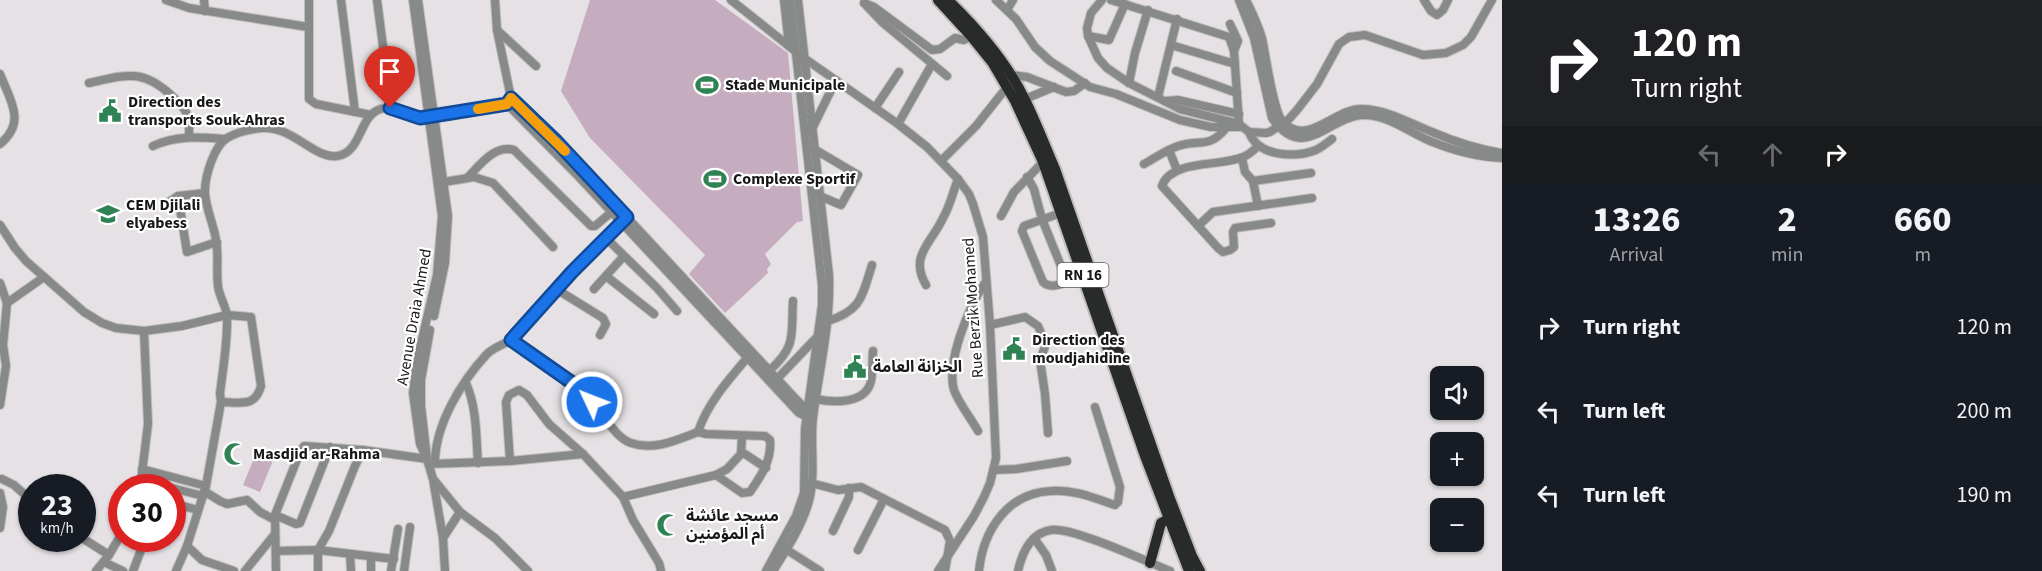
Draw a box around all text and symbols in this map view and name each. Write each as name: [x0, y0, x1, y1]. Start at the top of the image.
text: 120 m: [1631, 13, 1742, 73]
icon: right: [1532, 24, 1610, 102]
pin: [364, 46, 415, 108]
icon: arrive: [373, 55, 406, 88]
text: Turn right: [1631, 69, 1742, 108]
sports icon: Stade Municipale: [694, 72, 720, 98]
place label: Stade Municipale: [725, 74, 845, 96]
place label: Direction des transports Souk-Ahras: [128, 91, 285, 131]
public building icon: Direction des transports Souk-Ahras: [97, 98, 123, 124]
icon: left: [1693, 138, 1726, 171]
icon: ahead: [1756, 138, 1789, 171]
icon: right: [1819, 138, 1852, 171]
sports icon: Complexe Sportif: [702, 166, 728, 192]
place label: Complexe Sportif: [733, 168, 856, 190]
place label: CEM Djilali elyabess: [126, 194, 201, 234]
text: 13:26: [1592, 194, 1681, 245]
text: 2: [1778, 194, 1797, 245]
text: 660: [1894, 194, 1952, 245]
school or university icon: CEM Djilali elyabess: [95, 201, 121, 227]
street label: Rue Berzik Mohamed: [957, 237, 989, 379]
text: Arrival: [1610, 241, 1663, 269]
text: min: [1771, 241, 1803, 269]
text: m: [1914, 241, 1931, 269]
street label: Avenue Draia Ahmed: [391, 247, 437, 387]
road number: RN 16: [1058, 263, 1108, 287]
icon: right: [1532, 311, 1565, 344]
text: Turn right: [1583, 311, 1680, 343]
text: 120 m: [1957, 311, 2012, 343]
place label: Direction des moudjahidine: [1032, 329, 1130, 369]
public building icon: Direction des moudjahidine: [1001, 336, 1027, 362]
public building icon: الخزانة العامة: [842, 354, 868, 380]
place label: الخزانة العامة: [873, 356, 962, 378]
map controls: [1430, 366, 1484, 552]
button: sound: [1430, 366, 1484, 420]
position arrow: [560, 370, 624, 434]
icon: left: [1532, 395, 1565, 428]
text: Turn left: [1583, 395, 1665, 427]
text: 200 m: [1957, 395, 2012, 427]
button: +: [1430, 432, 1484, 486]
mosque icon: Masdjid ar-Rahma: [222, 441, 248, 467]
place label: Masdjid ar-Rahma: [253, 443, 380, 465]
speed limit sign: 30: [108, 474, 186, 552]
icon: left: [1532, 479, 1565, 512]
text: Turn left: [1583, 479, 1665, 511]
text: 190 m: [1957, 479, 2012, 511]
text: 23: [41, 484, 73, 527]
button: −: [1430, 498, 1484, 552]
place label: مسجد عائشة أم المؤمنين: [686, 505, 779, 545]
mosque icon: مسجد عائشة أم المؤمنين: [655, 512, 681, 538]
text: km/h: [40, 518, 74, 539]

